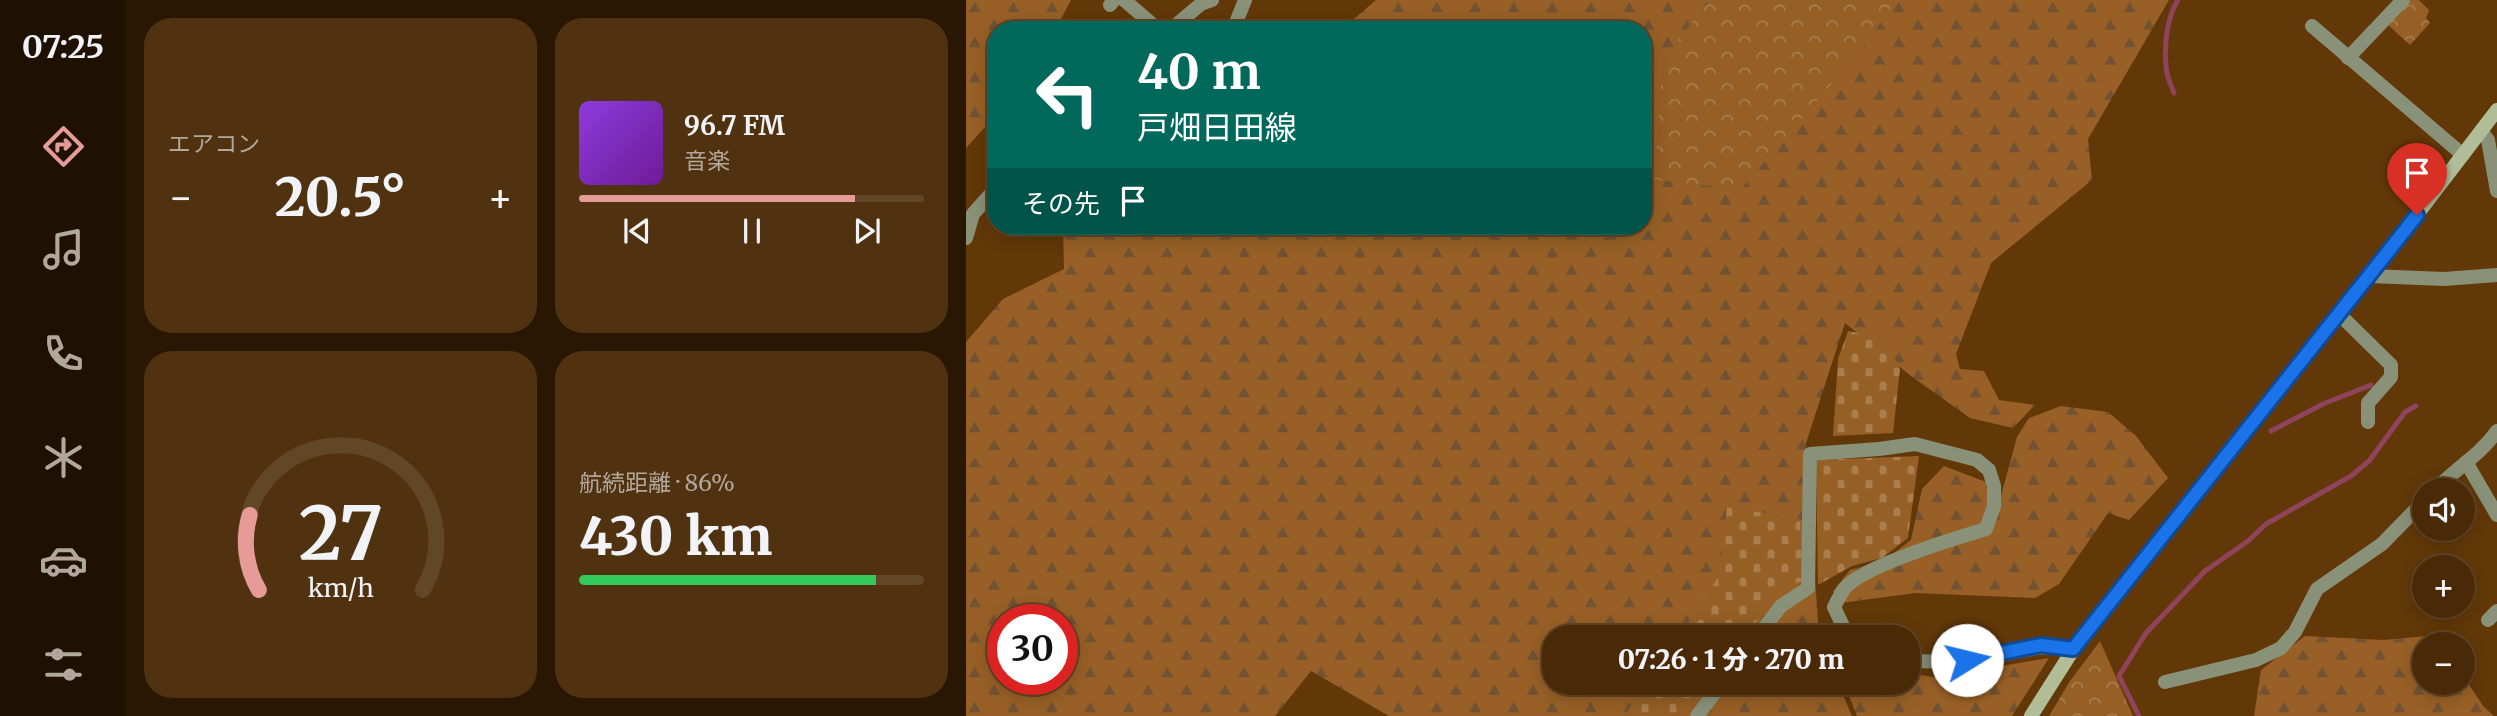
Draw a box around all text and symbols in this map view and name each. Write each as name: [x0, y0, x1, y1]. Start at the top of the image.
text: 07:25: [22, 27, 104, 67]
text: 40 m: [1137, 41, 1261, 102]
icon: left: [1022, 49, 1113, 140]
text: 戸畑日田線: [1137, 108, 1297, 148]
text: 96.7 FM: [684, 109, 785, 142]
icon: directions: [39, 122, 88, 171]
text: エアコン: [168, 129, 260, 158]
pin: [2387, 143, 2447, 215]
text: 音楽: [684, 146, 730, 175]
icon: arrive: [2398, 154, 2436, 192]
text: 20.5°: [275, 165, 406, 230]
text: −: [168, 174, 193, 221]
text: +: [488, 174, 513, 221]
icon: arrive: [1114, 182, 1152, 220]
text: その先: [1022, 187, 1100, 220]
icon: previous: [618, 212, 656, 250]
icon: pause: [733, 212, 771, 250]
icon: next: [848, 212, 886, 250]
icon: music: [39, 225, 88, 274]
icon: phone: [39, 329, 88, 378]
icon: climate: [39, 433, 88, 482]
text: 航続距離 · 86%: [579, 468, 735, 497]
map controls: [2412, 478, 2475, 695]
button: sound: [2412, 478, 2475, 541]
text: 27: [298, 489, 383, 581]
text: 430 km: [579, 504, 772, 569]
icon: car: [39, 536, 88, 585]
button: +: [2412, 555, 2475, 618]
text: km/h: [307, 572, 374, 604]
speed limit sign: 30: [987, 604, 1078, 695]
position arrow: [1930, 623, 2004, 697]
button: −: [2412, 632, 2475, 695]
icon: filters: [39, 640, 88, 689]
text: 07:26 · 1 分 · 270 m: [1618, 643, 1844, 676]

